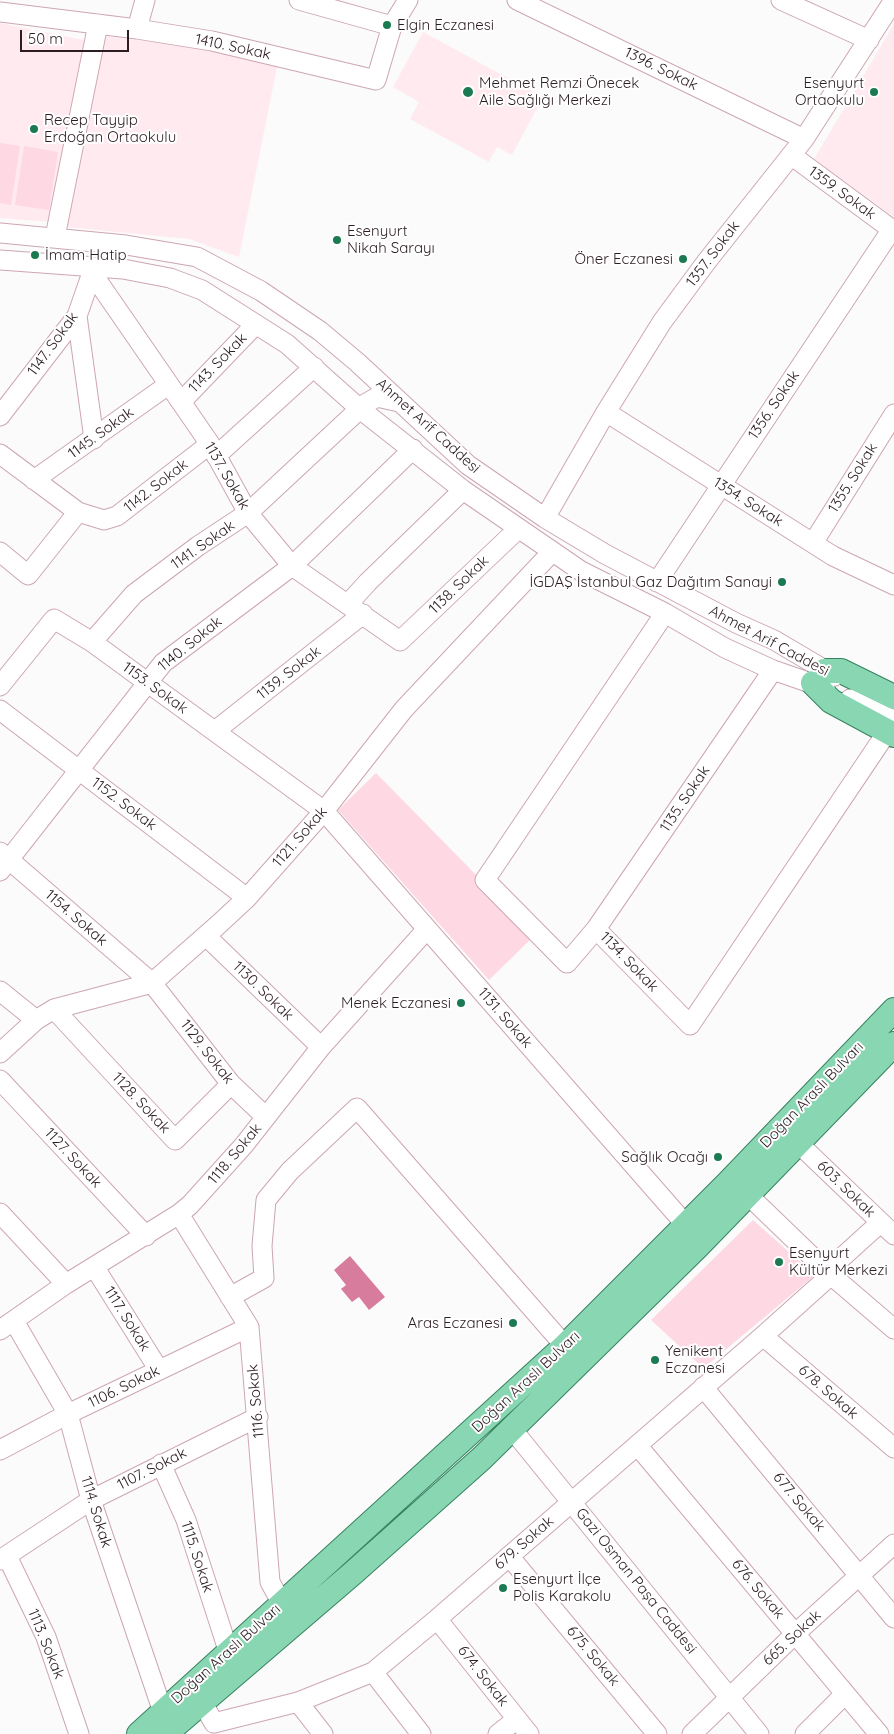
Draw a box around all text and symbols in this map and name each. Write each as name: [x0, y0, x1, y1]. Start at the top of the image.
place label: Elgin Eczanesi: [397, 16, 494, 34]
marker: Elgin Eczanesi: [381, 19, 393, 31]
scale bar: [22, 20, 131, 52]
text: 50 m: [28, 29, 63, 48]
street label: 1410. Sokak: [193, 30, 273, 64]
street label: 1396. Sokak: [621, 44, 701, 94]
place label: Mehmet Remzi Önecek Aile Sağlığı Merkezi: [479, 74, 639, 109]
place label: Esenyurt Ortaokulu: [795, 74, 864, 109]
marker: Mehmet Remzi Önecek Aile Sağlığı Merkezi: [461, 85, 475, 99]
marker: Esenyurt Ortaokulu: [868, 86, 880, 98]
place label: Recep Tayyip Erdoğan Ortaokulu: [44, 111, 176, 146]
marker: Recep Tayyip Erdoğan Ortaokulu: [28, 123, 40, 135]
street label: 1359. Sokak: [805, 163, 879, 223]
street label: 1357. Sokak: [682, 218, 744, 290]
place label: Esenyurt Nikah Sarayı: [347, 222, 435, 257]
marker: Esenyurt Nikah Sarayı: [331, 234, 343, 246]
place label: İmam Hatip: [45, 246, 127, 264]
marker: İmam Hatip: [29, 249, 41, 261]
place label: Öner Eczanesi: [575, 250, 673, 268]
marker: Öner Eczanesi: [677, 253, 689, 265]
street label: 1147. Sokak: [24, 309, 82, 379]
street label: 1143. Sokak: [185, 329, 251, 397]
street label: 1356. Sokak: [744, 367, 804, 443]
street label: Ahmet Arif Caddesi: [372, 375, 484, 477]
street label: 1145. Sokak: [65, 403, 137, 463]
street label: 1137. Sokak: [200, 439, 254, 513]
street label: 1355. Sokak: [824, 440, 882, 516]
street label: 1142. Sokak: [120, 455, 192, 517]
street label: 1354. Sokak: [710, 473, 786, 531]
street label: 1141. Sokak: [168, 517, 238, 573]
street label: 1138. Sokak: [425, 552, 493, 618]
place label: İGDAŞ İstanbul Gaz Dağıtım Sanayi: [530, 573, 772, 591]
marker: İGDAŞ İstanbul Gaz Dağıtım Sanayi: [776, 576, 788, 588]
street label: Ahmet Arif Caddesi: [706, 602, 832, 680]
street label: 1140. Sokak: [154, 613, 226, 675]
street label: 1139. Sokak: [253, 642, 325, 704]
street label: 1153. Sokak: [119, 658, 191, 718]
street label: 1135. Sokak: [656, 762, 714, 836]
street label: 1152. Sokak: [88, 774, 160, 834]
street label: 1121. Sokak: [269, 803, 331, 871]
street label: 1154. Sokak: [41, 886, 111, 950]
street label: 1134. Sokak: [596, 928, 662, 996]
street label: 1130. Sokak: [229, 958, 297, 1024]
street label: 1131. Sokak: [474, 984, 536, 1052]
place label: Menek Eczanesi: [341, 994, 451, 1012]
marker: Menek Eczanesi: [455, 997, 467, 1009]
street label: 1129. Sokak: [176, 1016, 238, 1088]
street label: Doğan Araslı Bulvarı: [757, 1038, 867, 1152]
street label: 1128. Sokak: [108, 1069, 174, 1137]
street label: 1118. Sokak: [204, 1120, 266, 1188]
street label: 1127. Sokak: [41, 1124, 105, 1192]
place label: Sağlık Ocağı: [621, 1148, 708, 1166]
marker: Sağlık Ocağı: [712, 1151, 724, 1163]
street label: 603. Sokak: [813, 1157, 879, 1221]
place label: Esenyurt Kültür Merkezi: [789, 1244, 888, 1279]
marker: Esenyurt Kültür Merkezi: [773, 1256, 785, 1268]
street label: 1117. Sokak: [100, 1283, 154, 1355]
place label: Aras Eczanesi: [408, 1314, 503, 1332]
marker: Aras Eczanesi: [507, 1317, 519, 1329]
street label: Doğan Araslı Bulvarı: [468, 1327, 584, 1437]
place label: Yenikent Eczanesi: [665, 1342, 725, 1377]
marker: Yenikent Eczanesi: [649, 1354, 661, 1366]
street label: 678. Sokak: [794, 1361, 862, 1423]
street label: 1106. Sokak: [85, 1362, 163, 1412]
street label: 1116. Sokak: [244, 1363, 268, 1439]
street label: 1107. Sokak: [114, 1444, 190, 1494]
street label: 677. Sokak: [769, 1469, 829, 1535]
street label: 1114. Sokak: [77, 1474, 115, 1550]
street label: Gazi Osman Paşa Caddesi: [572, 1505, 700, 1657]
street label: 679. Sokak: [491, 1512, 557, 1574]
street label: 1115. Sokak: [177, 1519, 217, 1595]
street label: 676. Sokak: [728, 1555, 788, 1623]
place label: Esenyurt İlçe Polis Karakolu: [513, 1570, 611, 1605]
marker: Esenyurt İlçe Polis Karakolu: [497, 1582, 509, 1594]
street label: Doğan Araslı Bulvarı: [168, 1600, 284, 1708]
street label: 1113. Sokak: [24, 1606, 68, 1682]
street label: 665. Sokak: [759, 1606, 825, 1670]
street label: 675. Sokak: [563, 1622, 623, 1690]
street label: 674. Sokak: [454, 1642, 512, 1710]

